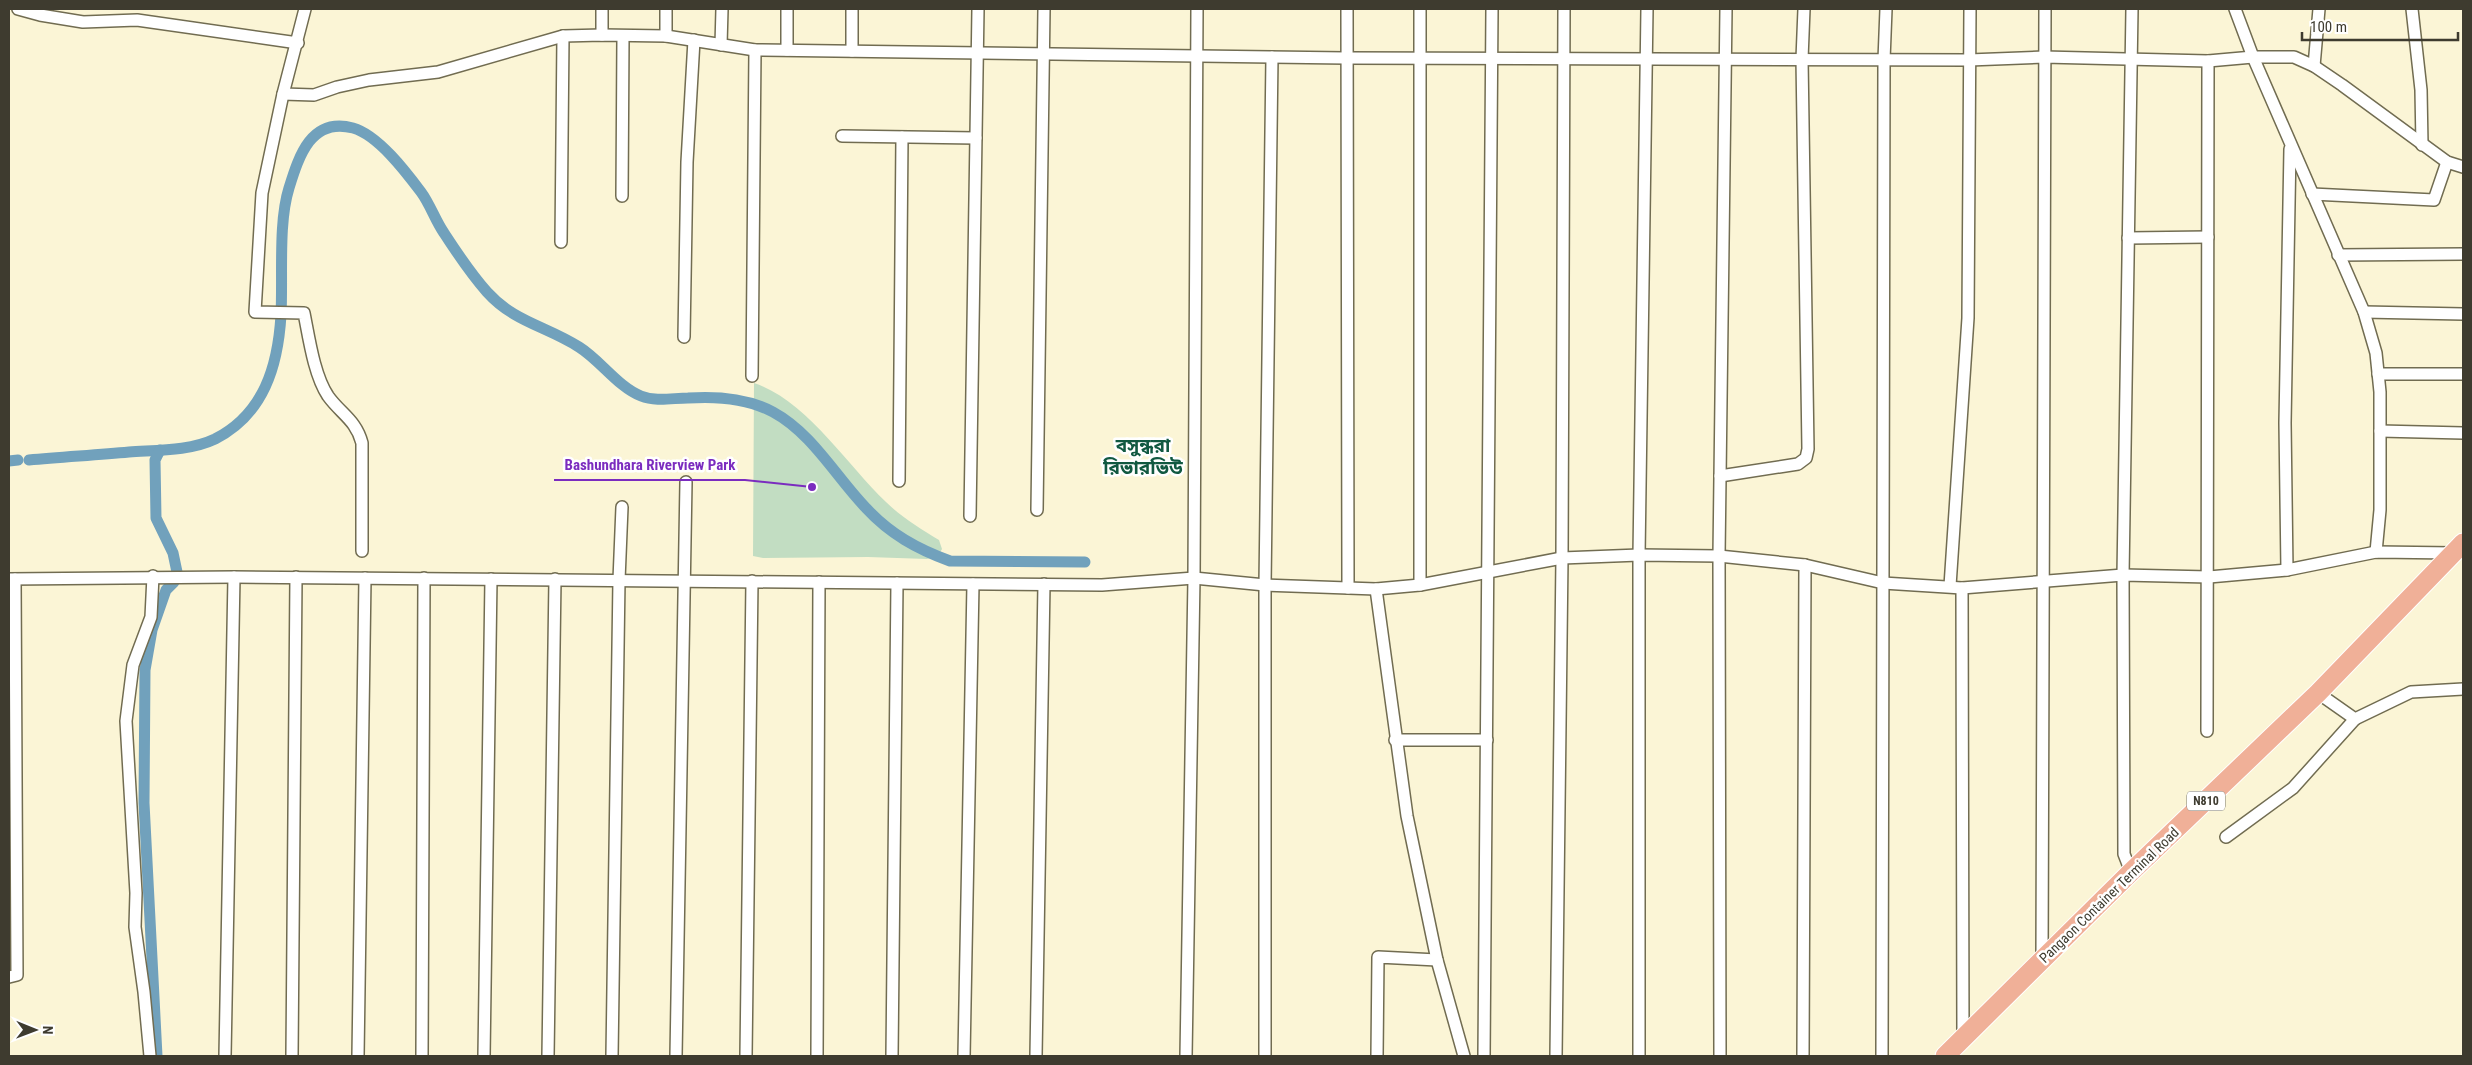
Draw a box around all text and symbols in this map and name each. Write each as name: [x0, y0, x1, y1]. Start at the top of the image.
scale bar: [2302, 10, 2458, 42]
text: 100 m: [2310, 18, 2347, 36]
district label: বসুন্ধরা রিভারভিউ: [1102, 434, 1183, 479]
callout: Bashundhara Riverview Park: [554, 450, 745, 480]
text: Bashundhara Riverview Park: [565, 456, 736, 474]
road number: N810: [2187, 791, 2225, 810]
street label: Pangaon Container Terminal Road: [2036, 824, 2182, 966]
north arrow: [10, 1005, 60, 1055]
text: N: [40, 1026, 56, 1035]

